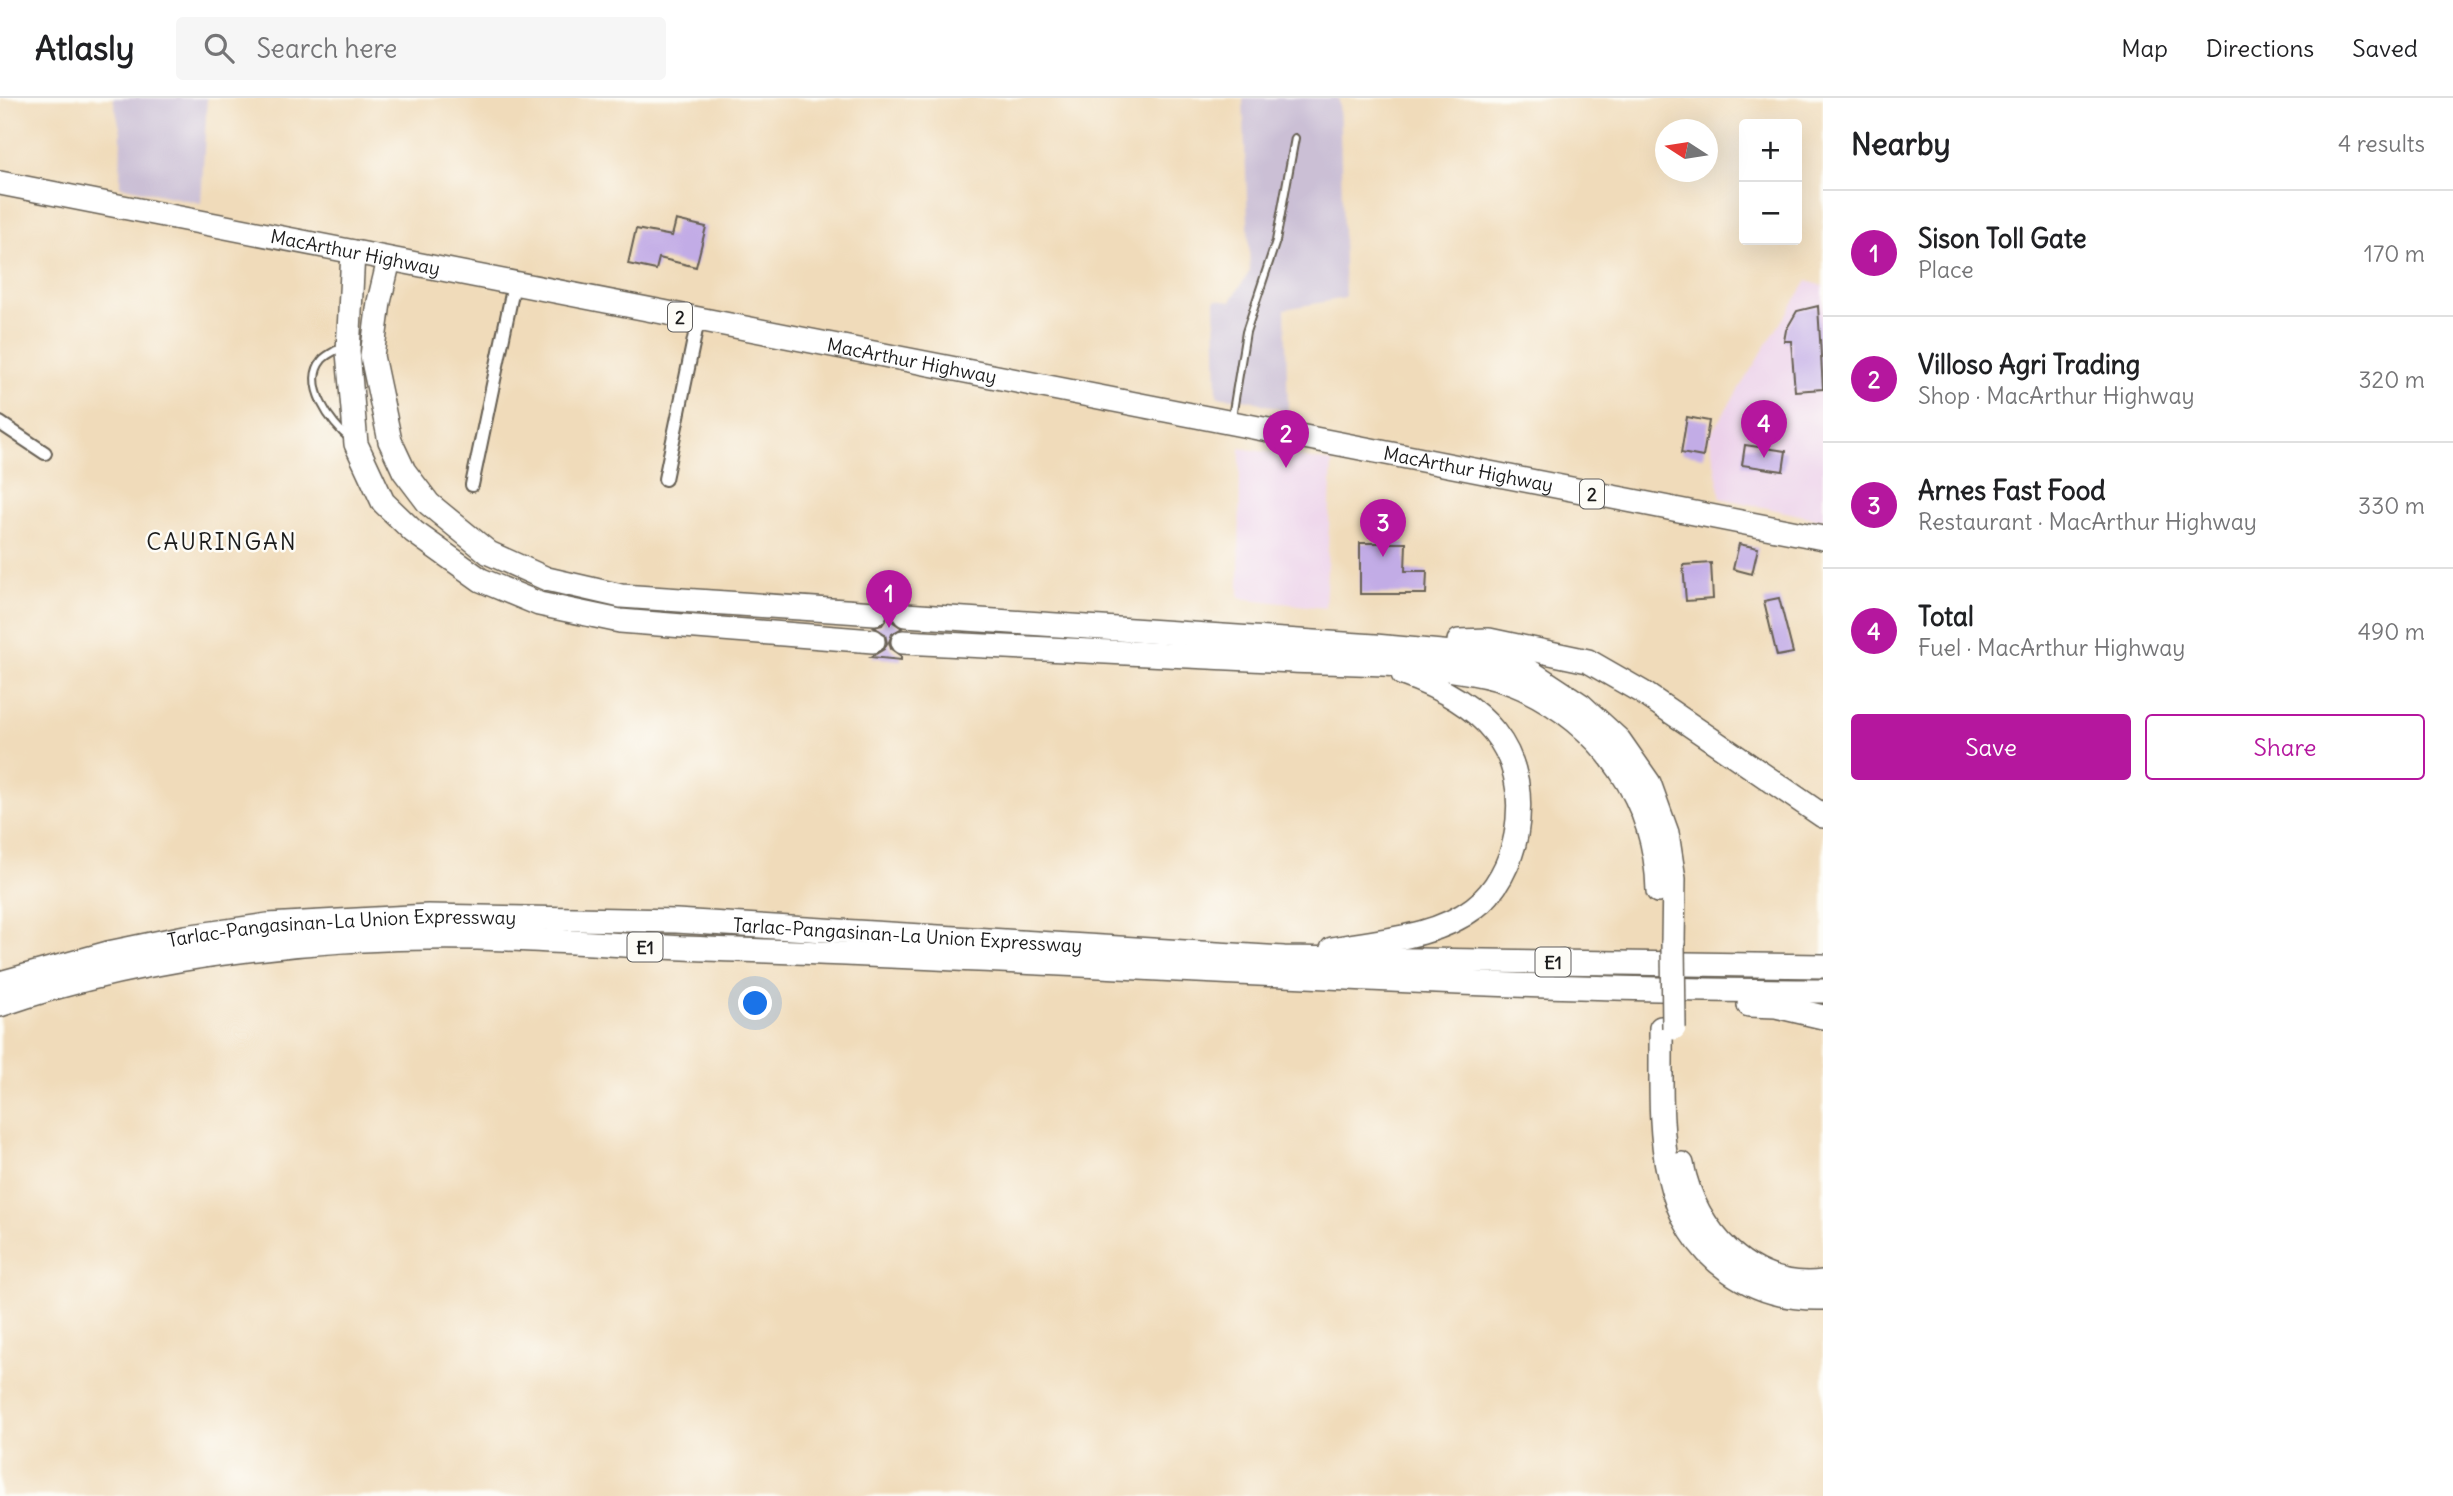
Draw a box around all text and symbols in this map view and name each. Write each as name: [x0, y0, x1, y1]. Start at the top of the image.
search box: [176, 17, 666, 80]
text: Atlasly: [35, 27, 134, 69]
icon: search: [200, 29, 238, 67]
text: Search here: [256, 32, 397, 65]
text: Map: [2121, 33, 2168, 63]
text: Directions: [2206, 33, 2314, 63]
text: Saved: [2352, 33, 2418, 63]
north arrow: [1655, 119, 1718, 182]
map controls: [1739, 119, 1802, 245]
button: +: [1739, 119, 1802, 182]
text: Nearby: [1851, 125, 1951, 163]
text: 4 results: [2338, 129, 2425, 158]
button: −: [1739, 182, 1802, 245]
text: Sison Toll Gate: [1918, 222, 2086, 255]
street label: MacArthur Highway: [268, 224, 442, 280]
text: 1: [1869, 239, 1879, 268]
text: 170 m: [2364, 239, 2425, 268]
text: Place: [1918, 255, 1974, 284]
road number: 2: [668, 302, 692, 331]
street label: MacArthur Highway: [825, 332, 999, 389]
text: Villoso Agri Trading: [1918, 348, 2140, 381]
text: 2: [1868, 365, 1880, 394]
text: 320 m: [2359, 365, 2425, 394]
text: Shop · MacArthur Highway: [1918, 381, 2194, 410]
pin: 4: [1741, 400, 1787, 458]
pin: 2: [1263, 410, 1309, 468]
street label: MacArthur Highway: [1382, 441, 1555, 497]
text: Arnes Fast Food: [1918, 474, 2106, 507]
road number: 2: [1580, 480, 1604, 508]
text: 3: [1867, 491, 1881, 520]
text: 330 m: [2358, 491, 2425, 520]
pin: 3: [1360, 499, 1406, 557]
text: Restaurant · MacArthur Highway: [1918, 507, 2257, 536]
district label: CAURINGAN: [146, 527, 298, 556]
pin: 1: [866, 570, 912, 628]
text: Total: [1918, 600, 1974, 633]
text: 4: [1867, 617, 1881, 646]
text: 490 m: [2358, 617, 2425, 646]
text: Fuel · MacArthur Highway: [1918, 633, 2185, 662]
button: Save: [1851, 714, 2131, 780]
button: Share: [2145, 714, 2425, 780]
street label: Tarlac-Pangasinan-La Union Expressway: [165, 904, 516, 952]
street label: Tarlac-Pangasinan-La Union Expressway: [732, 912, 1083, 958]
road number: E1: [628, 932, 662, 962]
road number: E1: [1536, 948, 1570, 976]
your location: [738, 986, 772, 1020]

